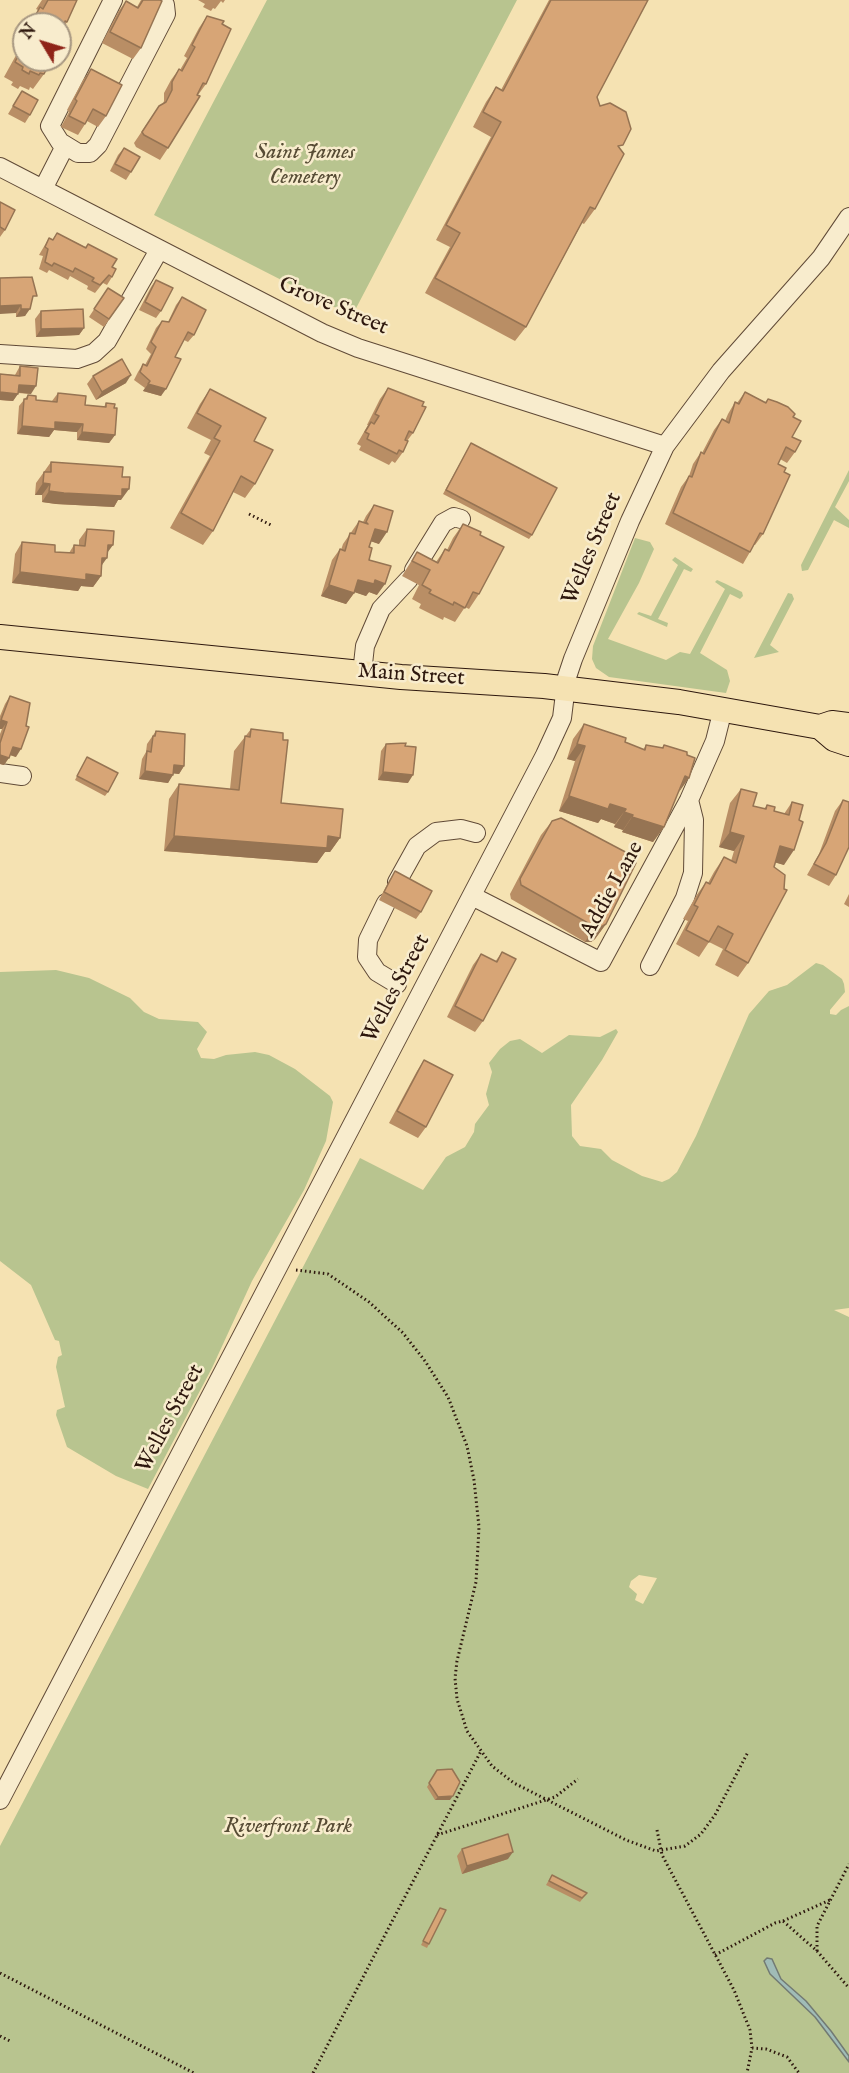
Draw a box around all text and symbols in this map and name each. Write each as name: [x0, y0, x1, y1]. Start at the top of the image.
north arrow: [12, 12, 72, 72]
text: N: [17, 21, 42, 44]
park label: Saint James Cemetery: [255, 140, 355, 192]
street label: Grove Street: [274, 272, 392, 342]
street label: Welles Street: [558, 489, 628, 609]
street label: Main Street: [357, 659, 465, 693]
street label: Addie Lane: [576, 837, 650, 943]
street label: Welles Street: [357, 930, 437, 1048]
street label: Welles Street: [131, 1360, 211, 1478]
park label: Riverfront Park: [224, 1814, 352, 1840]

